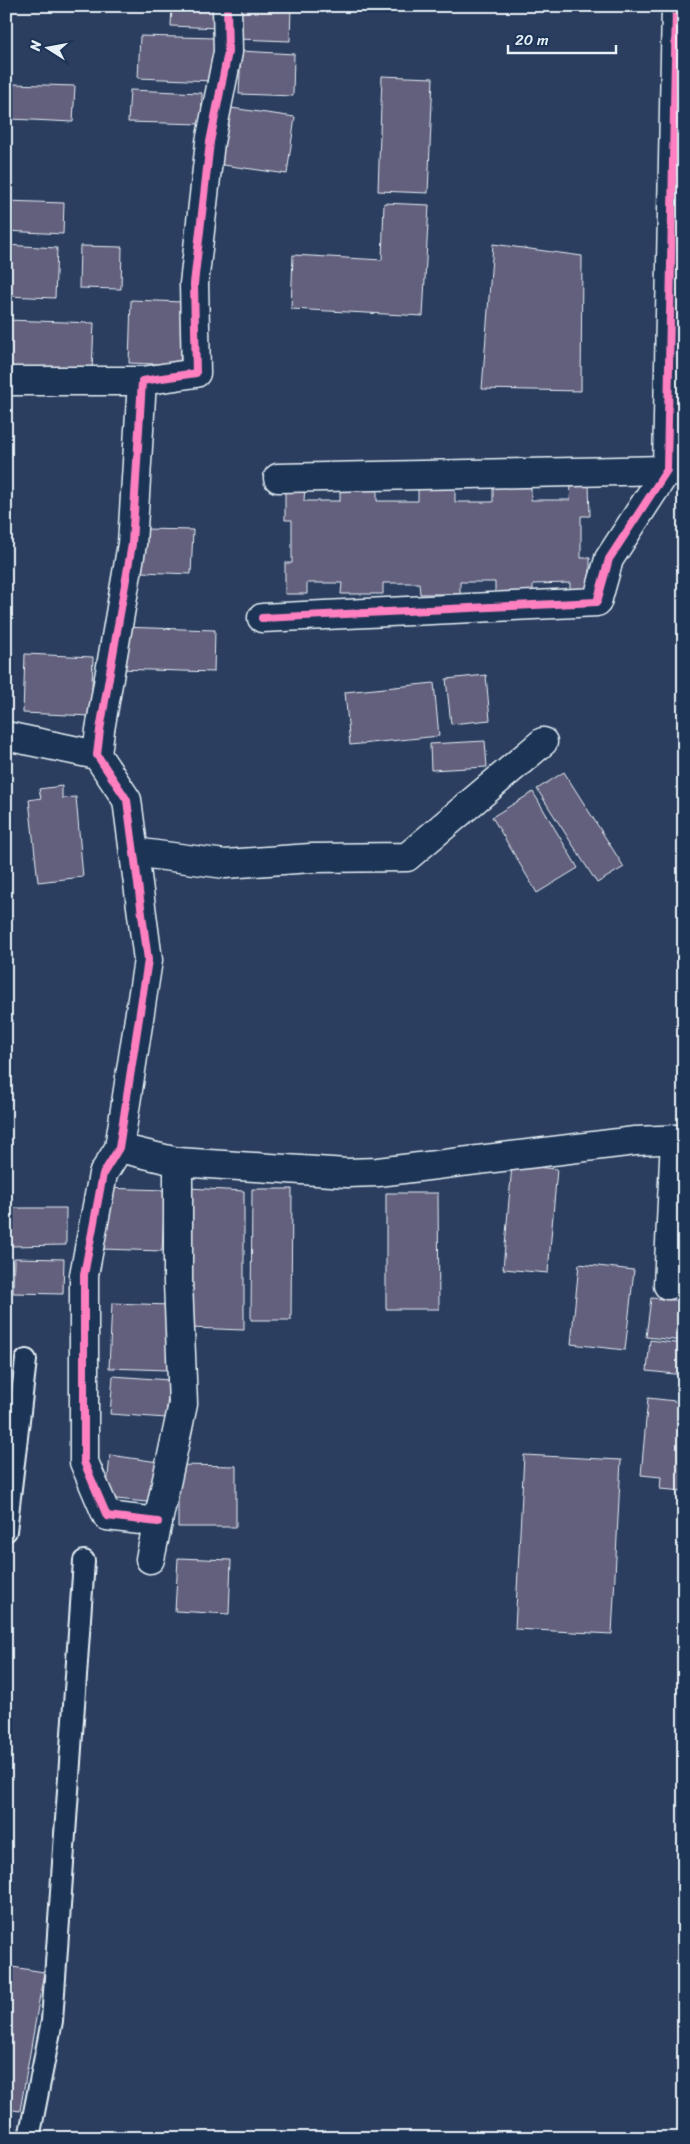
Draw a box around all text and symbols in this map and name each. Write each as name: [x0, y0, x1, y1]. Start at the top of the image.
north arrow: [22, 22, 72, 72]
scale bar: [508, 22, 615, 54]
text: 20 m: [515, 27, 549, 53]
text: N: [22, 38, 49, 54]

